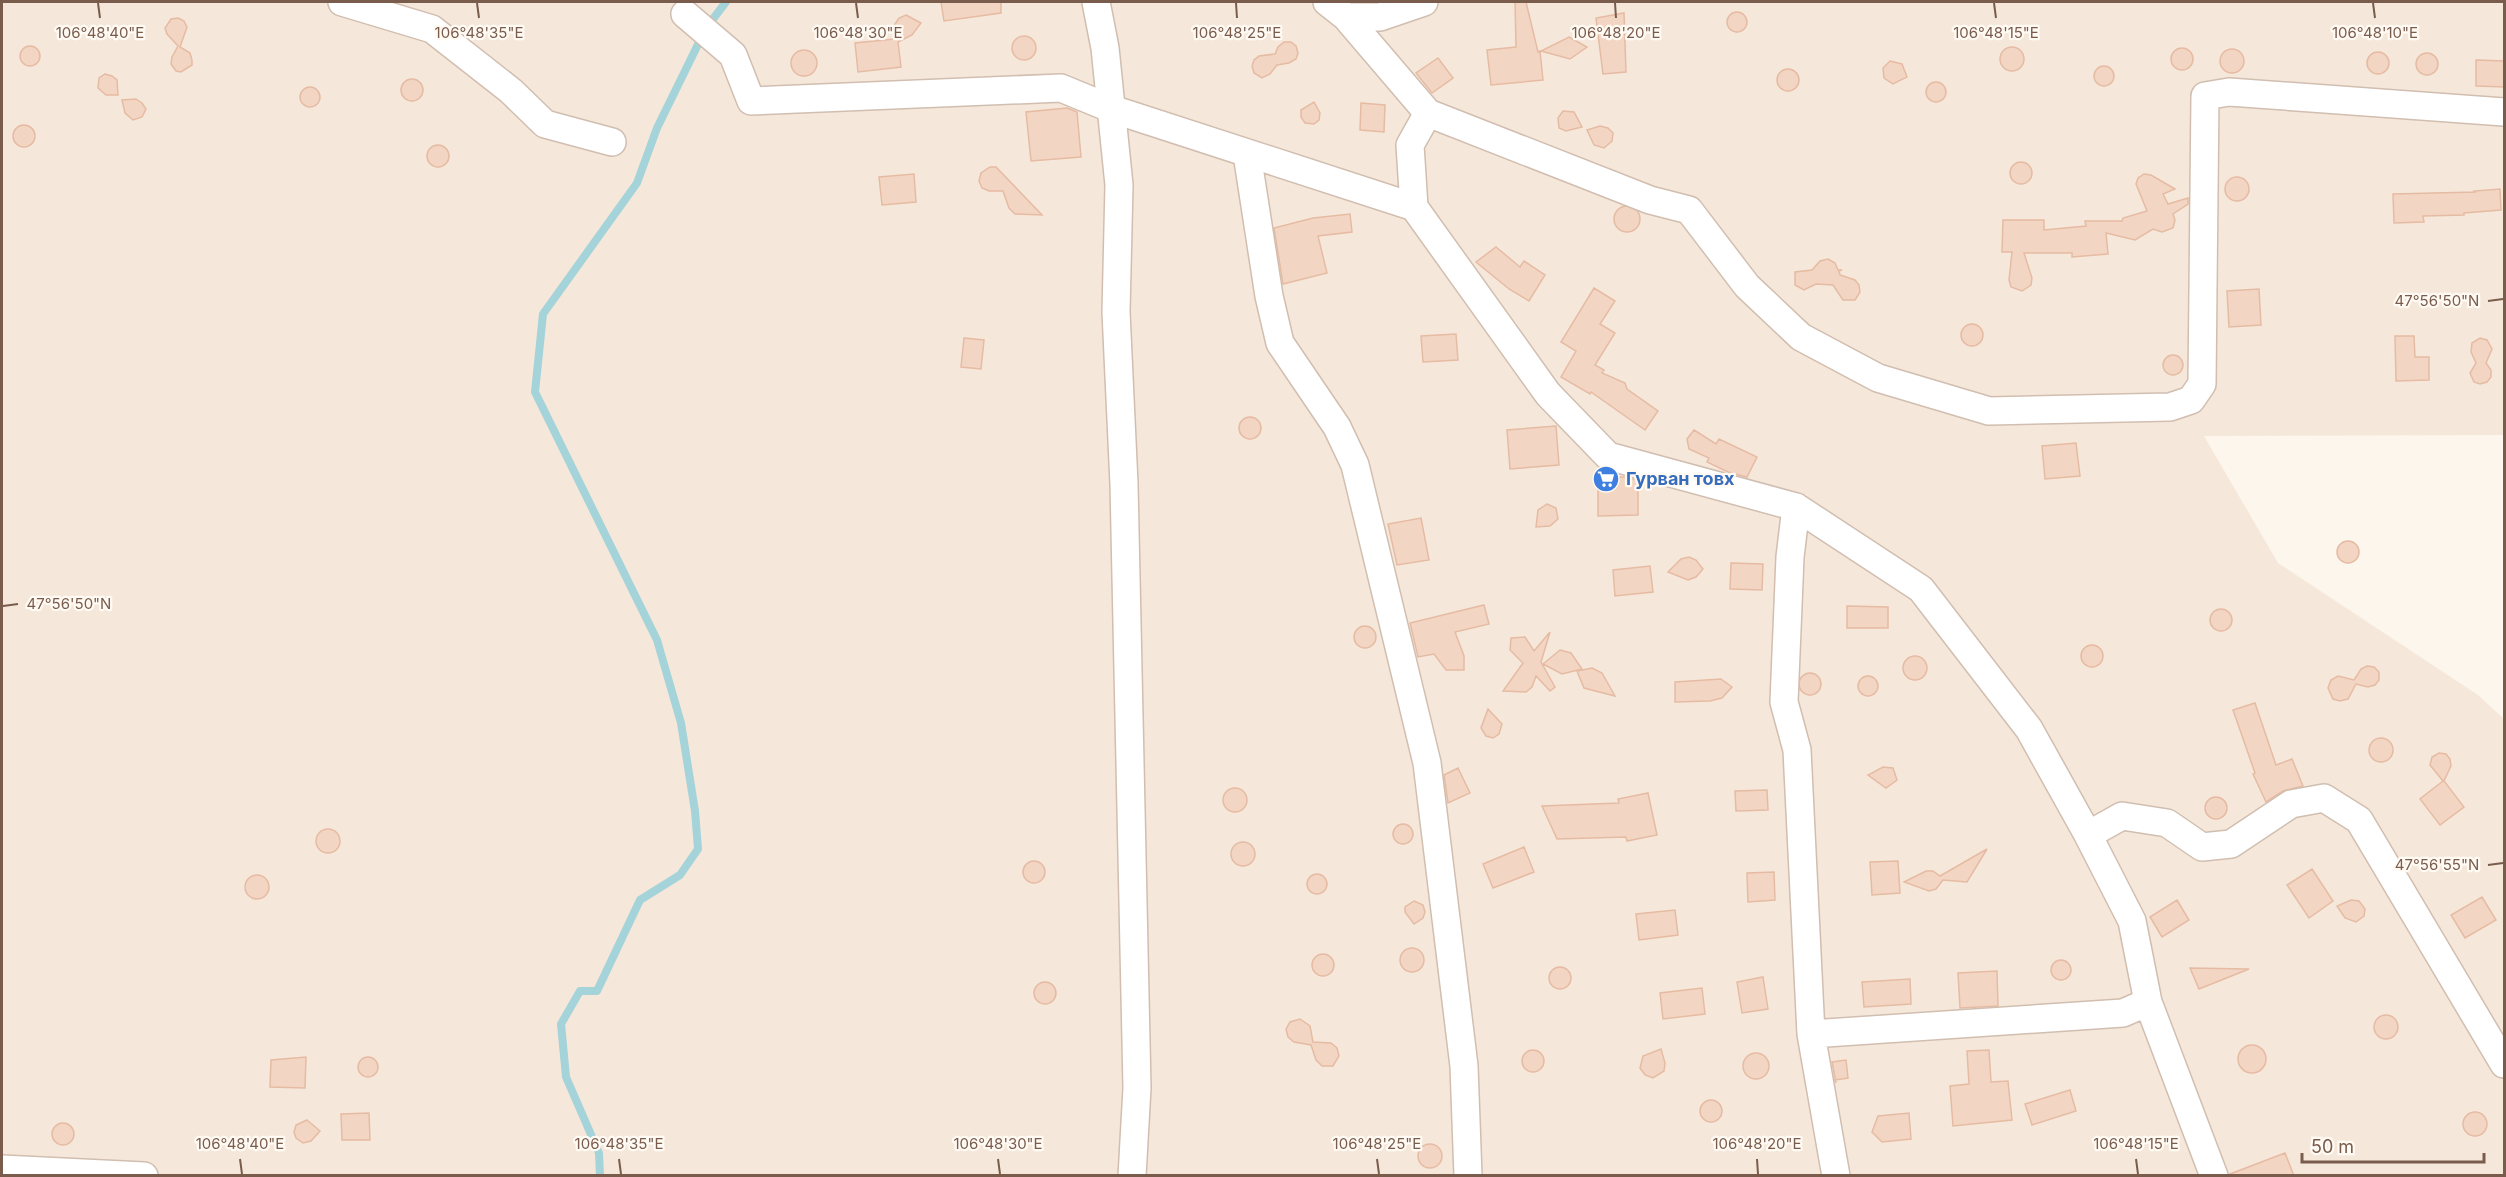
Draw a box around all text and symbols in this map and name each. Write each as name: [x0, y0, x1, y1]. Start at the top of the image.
text: 106°48'40"E: [56, 23, 144, 42]
text: 106°48'35"E: [435, 23, 523, 42]
text: 106°48'30"E: [813, 23, 903, 42]
text: 106°48'25"E: [1193, 23, 1281, 42]
text: 106°48'20"E: [1571, 23, 1661, 42]
text: 106°48'15"E: [1953, 23, 2039, 42]
text: 106°48'10"E: [2332, 23, 2418, 42]
text: 47°56'50"N: [2395, 291, 2479, 310]
supermarket icon: Гурван товх: [1591, 464, 1621, 494]
place label: Гурван товх: [1626, 468, 1735, 489]
text: 47°56'50"N: [27, 594, 111, 613]
text: 47°56'55"N: [2395, 855, 2479, 874]
scale bar: [2302, 1126, 2484, 1164]
text: 106°48'40"E: [196, 1134, 284, 1153]
text: 106°48'35"E: [575, 1134, 663, 1153]
text: 106°48'30"E: [953, 1134, 1043, 1153]
text: 106°48'25"E: [1333, 1134, 1421, 1153]
text: 106°48'20"E: [1712, 1134, 1802, 1153]
text: 106°48'15"E: [2093, 1134, 2179, 1153]
text: 50 m: [2311, 1136, 2354, 1157]

